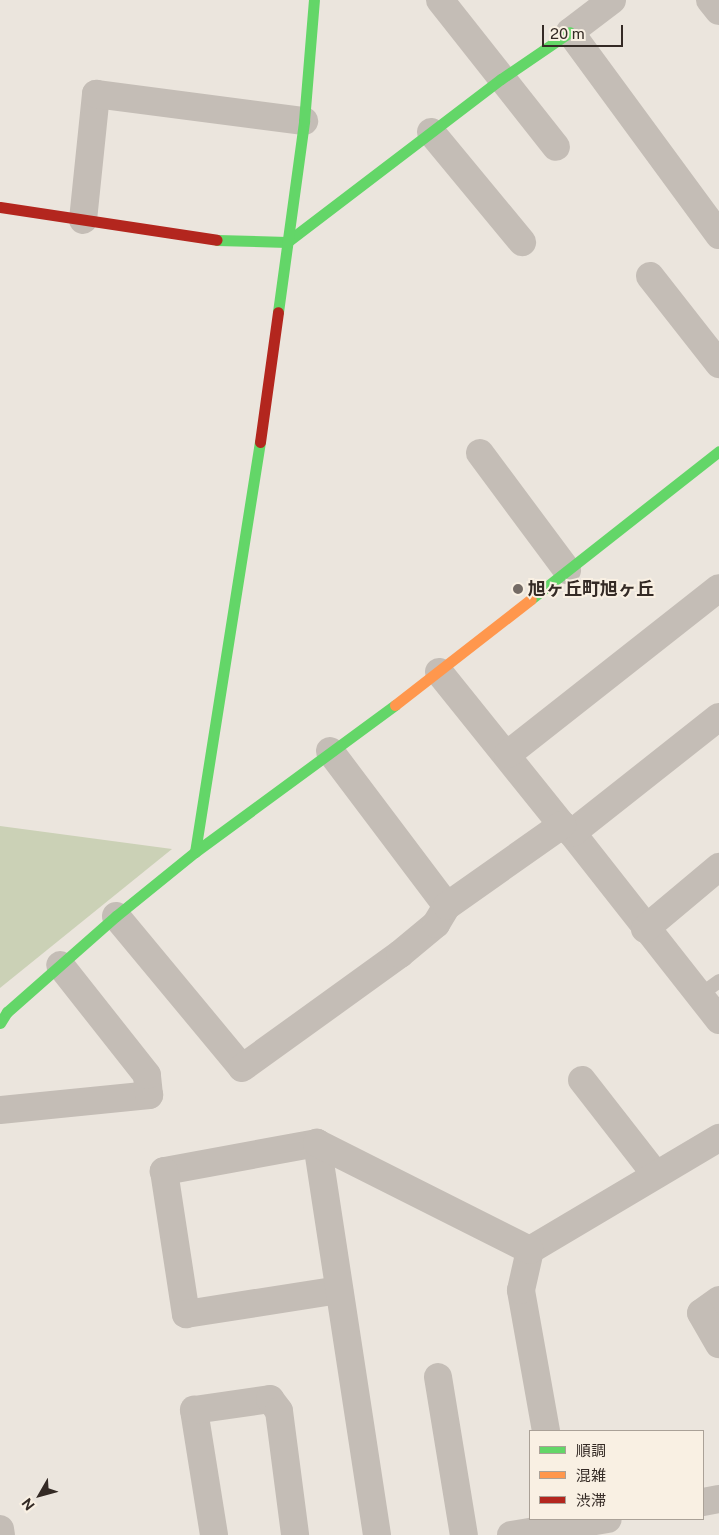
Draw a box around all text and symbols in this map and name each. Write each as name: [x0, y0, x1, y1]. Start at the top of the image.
scale bar: [544, 15, 625, 47]
text: 20 m: [550, 25, 585, 42]
place label: 旭ヶ丘町旭ヶ丘: [528, 578, 654, 600]
marker: 旭ヶ丘町旭ヶ丘: [512, 583, 524, 595]
legend: [529, 1430, 704, 1520]
text: 順調: [576, 1442, 606, 1459]
text: 混雑: [576, 1467, 606, 1484]
north arrow: [15, 1470, 65, 1520]
text: 渋滞: [576, 1492, 606, 1509]
text: N: [19, 1495, 38, 1513]

